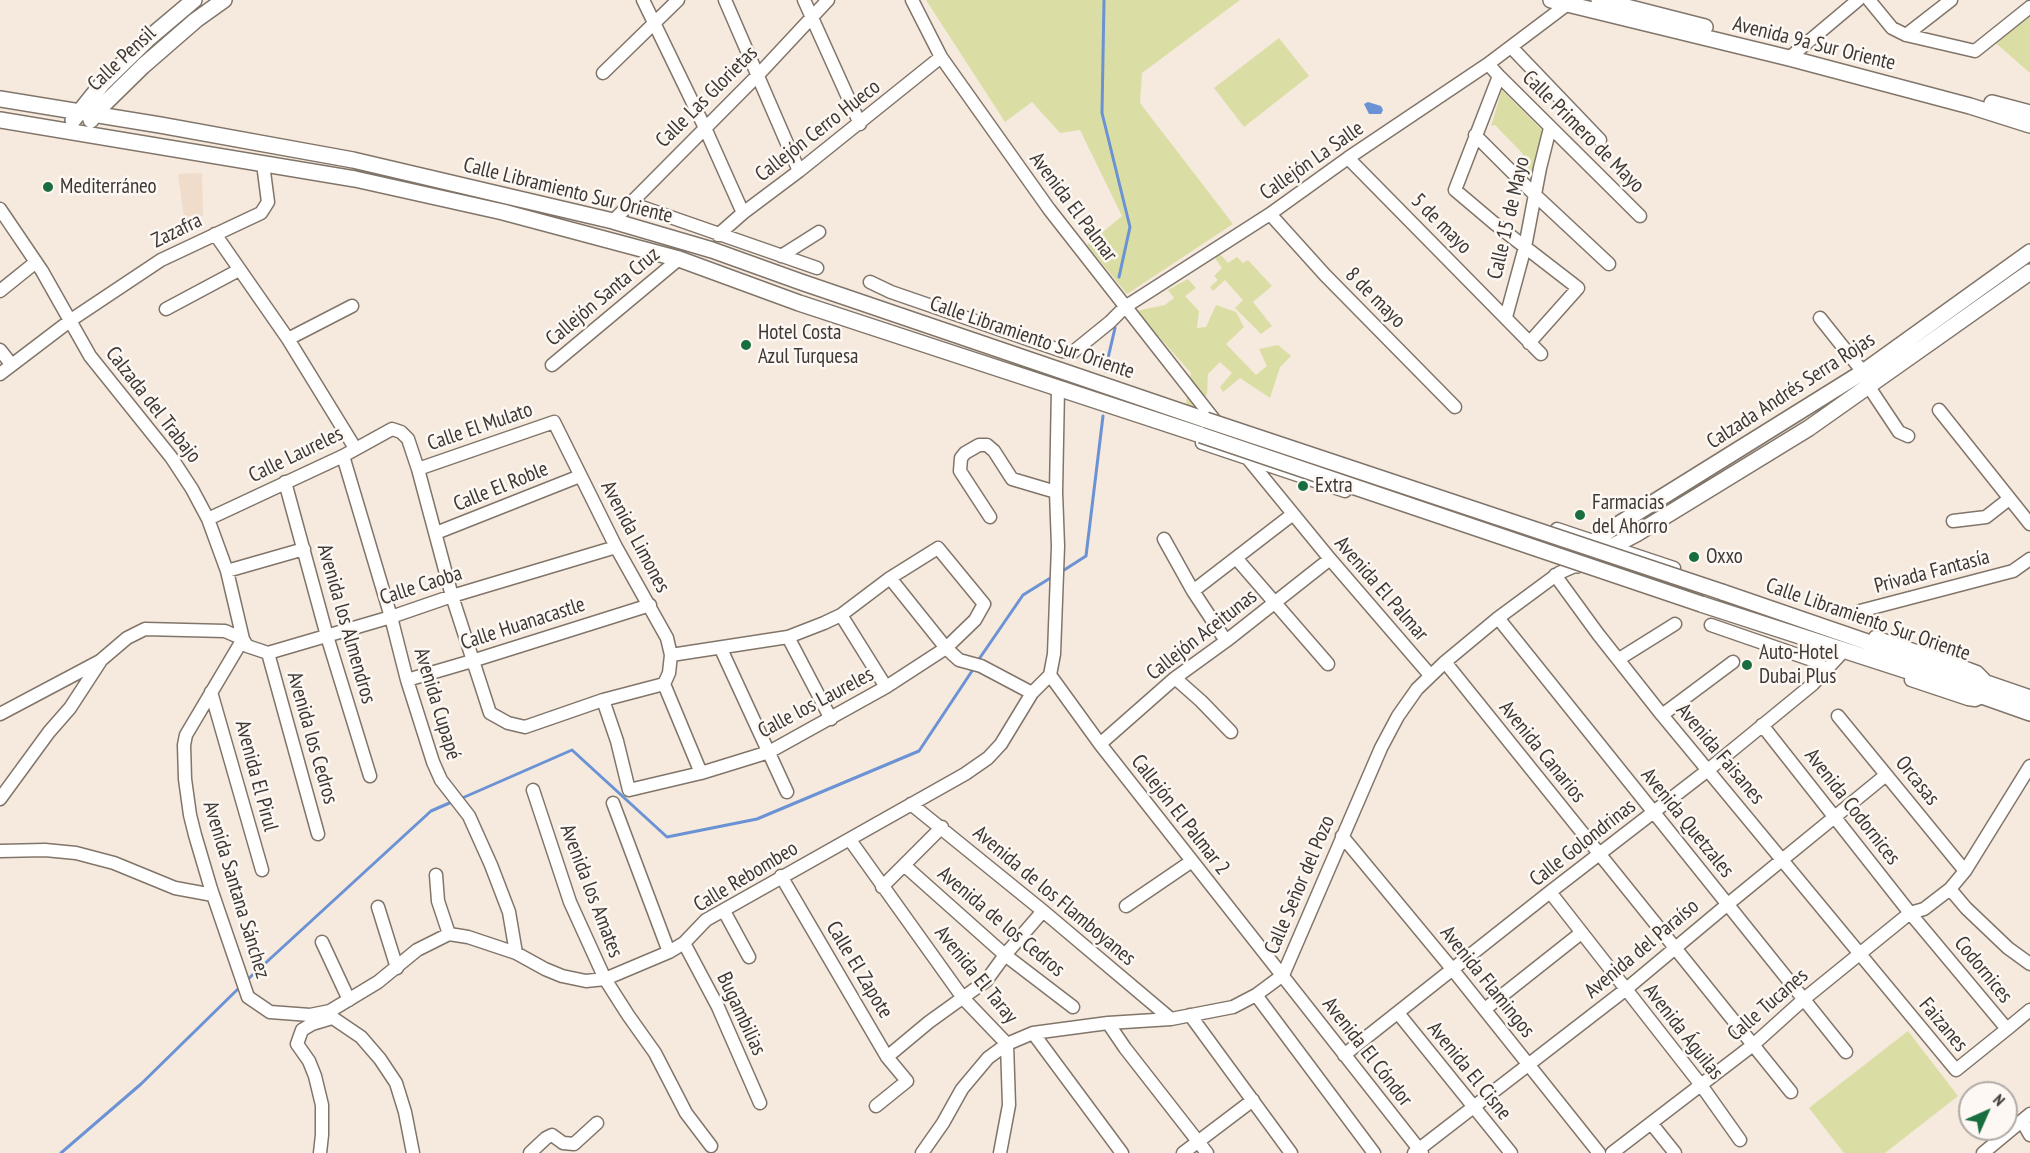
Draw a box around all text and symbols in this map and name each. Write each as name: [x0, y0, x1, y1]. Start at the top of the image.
street label: Avenida 9a Sur Oriente: [1730, 12, 1898, 76]
street label: Calle Pensil: [83, 21, 161, 97]
street label: Calle Las Glorietas: [651, 41, 763, 153]
street label: Calle Primero de Mayo: [1517, 66, 1649, 198]
street label: Callejón Cerro Hueco: [751, 75, 885, 187]
street label: Callejón La Salle: [1255, 116, 1369, 206]
street label: Avenida El Palmar: [1024, 147, 1122, 267]
street label: Calle Libramiento Sur Oriente: [461, 153, 675, 229]
street label: Calle 15 de Mayo: [1483, 154, 1535, 282]
place label: Mediterráneo: [60, 174, 157, 200]
marker: Mediterráneo: [41, 180, 55, 194]
street label: 5 de mayo: [1406, 189, 1476, 259]
street label: Zazafra: [148, 208, 206, 254]
street label: Callejón Santa Cruz: [541, 242, 665, 352]
street label: 8 de mayo: [1340, 263, 1410, 333]
street label: Calle Libramiento Sur Oriente: [926, 291, 1138, 385]
place label: Hotel Costa Azul Turquesa: [758, 320, 858, 370]
street label: Calzada Andrés Serra Rojas: [1702, 327, 1880, 455]
marker: Hotel Costa Azul Turquesa: [739, 338, 753, 352]
street label: Calzada del Trabajo: [100, 342, 206, 468]
street label: Calle El Mulato: [424, 397, 536, 457]
street label: Calle Laureles: [245, 421, 347, 489]
street label: Calle El Roble: [450, 457, 552, 517]
place label: Extra: [1315, 473, 1353, 499]
street label: Avenida Limones: [595, 477, 675, 597]
marker: Extra: [1296, 479, 1310, 493]
place label: Farmacias del Ahorro: [1592, 490, 1668, 540]
marker: Farmacias del Ahorro: [1573, 508, 1587, 522]
street label: Avenida El Palmar: [1329, 532, 1433, 646]
street label: Avenida los Almendros: [311, 541, 381, 707]
place label: Oxxo: [1706, 544, 1743, 570]
street label: Privada Fantasía: [1872, 545, 1992, 599]
marker: Oxxo: [1687, 550, 1701, 564]
street label: Calle Caoba: [377, 561, 465, 611]
street label: Calle Libramiento Sur Oriente: [1762, 573, 1974, 667]
street label: Callejón Aceitunas: [1142, 584, 1262, 686]
street label: Calle Huanacastle: [458, 592, 588, 656]
place label: Auto-Hotel Dubai Plus: [1759, 640, 1838, 690]
street label: Avenida Cupapé: [408, 645, 466, 763]
marker: Auto-Hotel Dubai Plus: [1740, 658, 1754, 672]
street label: Calle los Laureles: [754, 662, 878, 744]
street label: Avenida los Cedros: [281, 669, 343, 807]
street label: Avenida Canarios: [1493, 696, 1591, 808]
street label: Avenida Faisanes: [1671, 698, 1769, 810]
street label: Avenida El Pirul: [229, 718, 283, 834]
street label: Avenida Codornices: [1799, 744, 1905, 870]
street label: Callejón El Palmar 2: [1125, 750, 1235, 880]
street label: Orcasas: [1890, 751, 1944, 811]
street label: Avenida Quetzales: [1635, 763, 1739, 883]
street label: Calle Golondrinas: [1525, 794, 1641, 892]
street label: Avenida Santana Sánchez: [197, 798, 275, 982]
street label: Calle Señor del Pozo: [1259, 812, 1341, 958]
street label: Avenida los Amates: [554, 821, 628, 961]
street label: Avenida de los Flamboyanes: [968, 821, 1140, 971]
street label: Calle Rebombeo: [689, 836, 803, 918]
street label: Avenida de los Cedros: [932, 861, 1070, 983]
street label: Avenida del Paraíso: [1580, 894, 1704, 1004]
street label: Calle El Zapote: [820, 917, 898, 1023]
street label: Avenida El Taray: [929, 921, 1023, 1029]
street label: Avenida Flamingos: [1434, 921, 1540, 1043]
street label: Codornices: [1948, 931, 2018, 1009]
street label: Calle Tucanes: [1723, 963, 1813, 1047]
street label: Bugambilias: [711, 968, 771, 1060]
street label: Avenida Águilas: [1638, 979, 1728, 1085]
street label: Avenida El Cóndor: [1317, 992, 1417, 1112]
street label: Faizanes: [1913, 993, 1973, 1057]
street label: Avenida El Cisne: [1422, 1017, 1516, 1125]
north arrow: [1958, 1081, 2018, 1141]
text: N: [1989, 1090, 2009, 1110]

